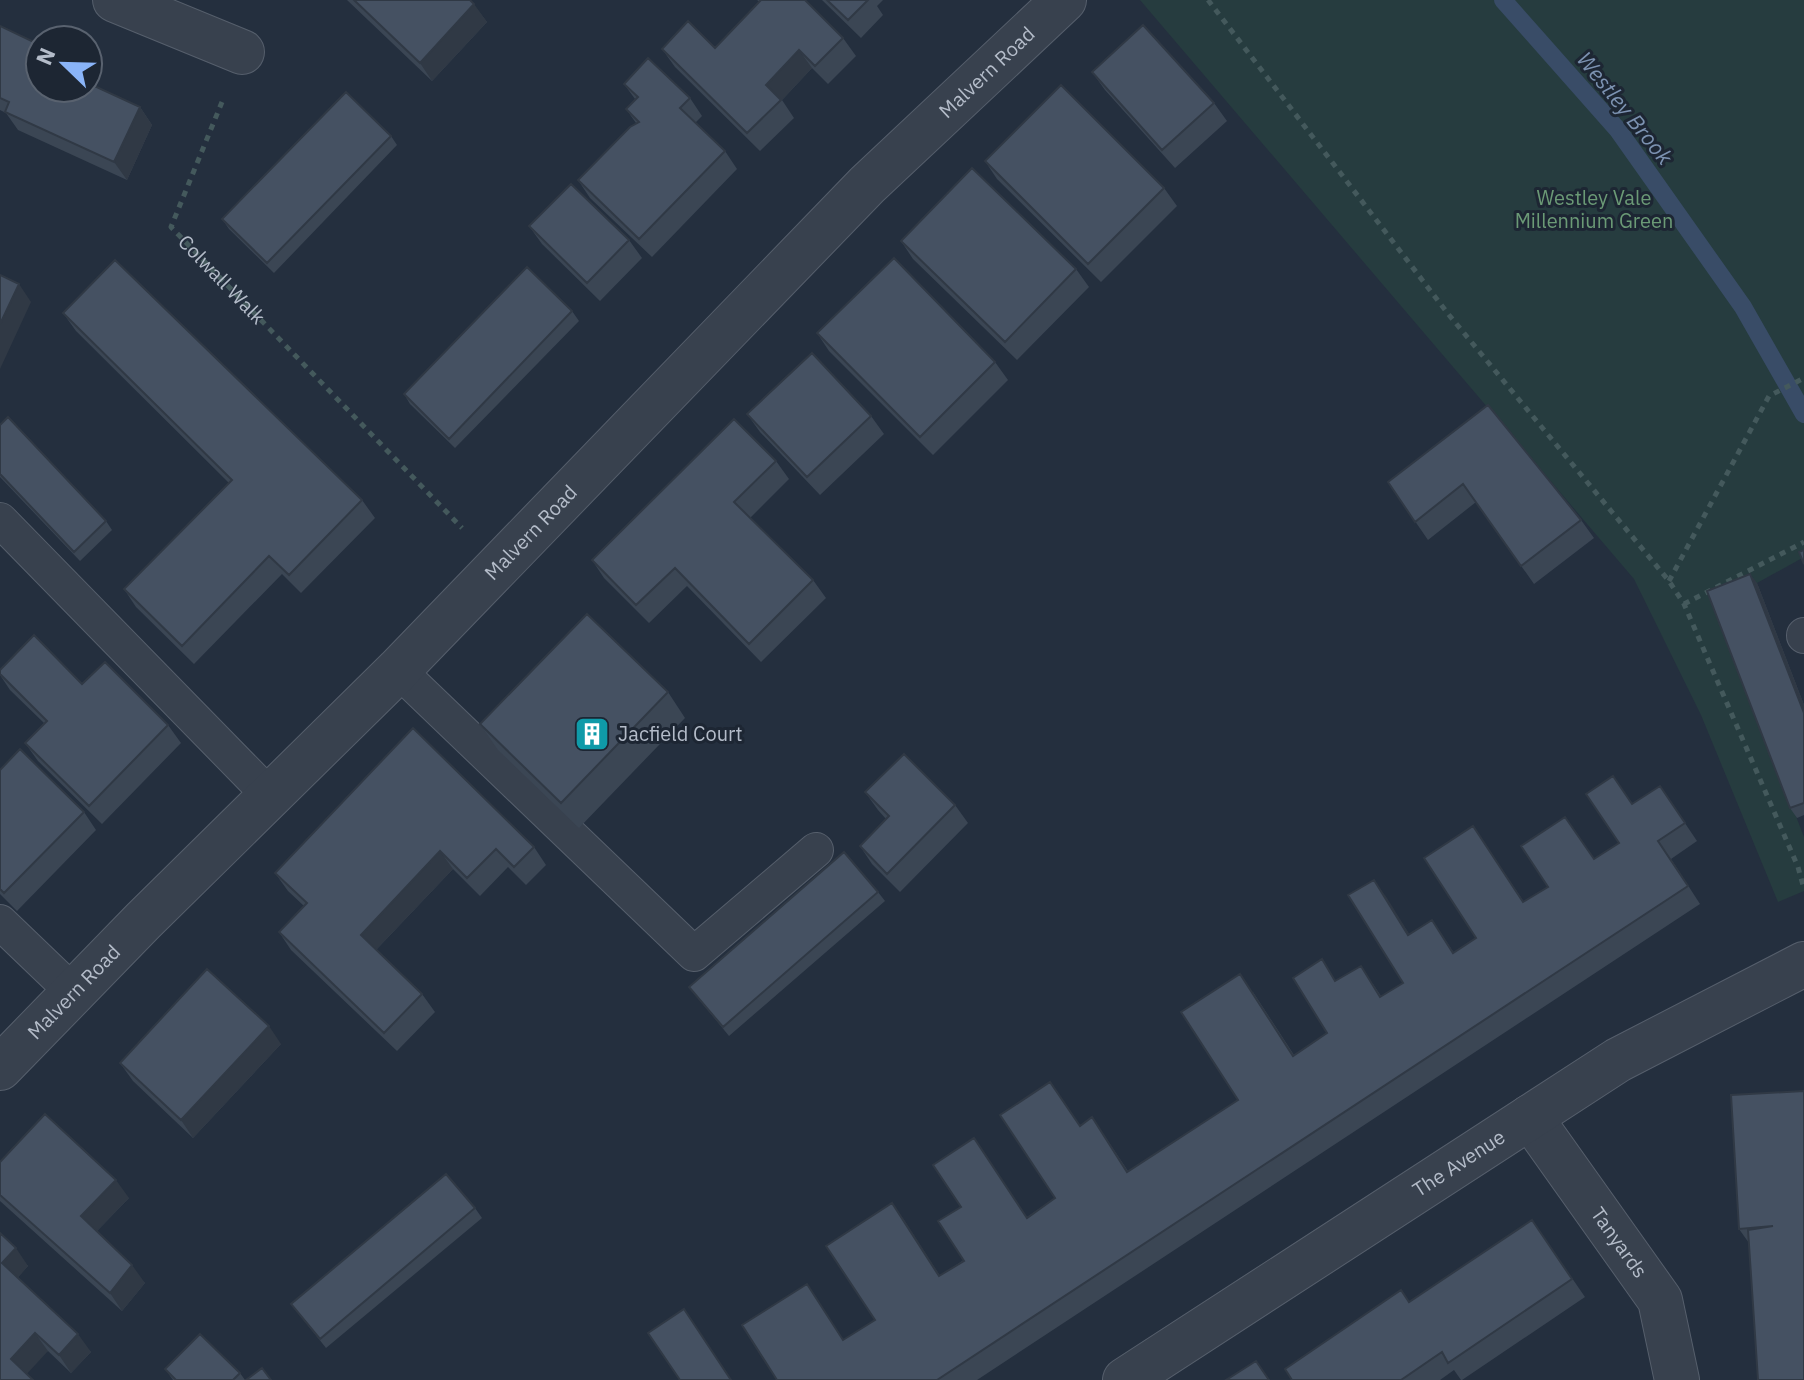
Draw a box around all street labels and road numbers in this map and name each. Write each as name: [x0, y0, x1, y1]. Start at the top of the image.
street label: Malvern Road: [933, 20, 1040, 124]
street label: Colwall Walk: [173, 229, 272, 330]
street label: Malvern Road: [478, 479, 583, 586]
street label: Malvern Road: [21, 938, 126, 1045]
street label: The Avenue: [1407, 1123, 1510, 1203]
street label: Tanyards: [1585, 1201, 1654, 1283]

